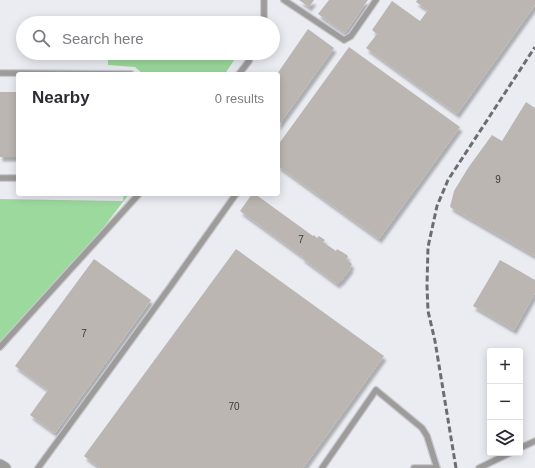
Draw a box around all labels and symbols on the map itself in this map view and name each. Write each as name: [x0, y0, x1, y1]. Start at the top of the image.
house number: 9: [495, 174, 501, 185]
house number: 7: [298, 234, 304, 245]
house number: 7: [81, 328, 87, 339]
house number: 70: [228, 401, 240, 412]

